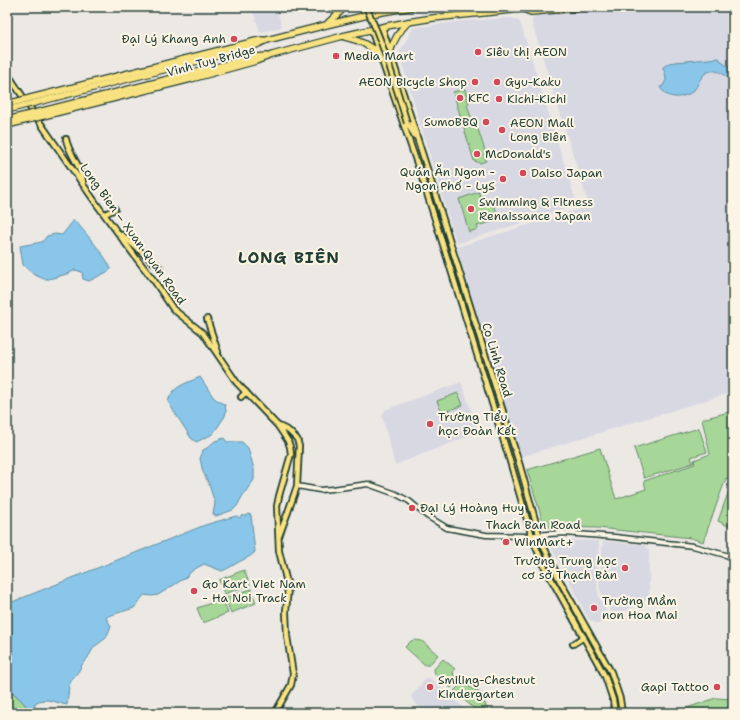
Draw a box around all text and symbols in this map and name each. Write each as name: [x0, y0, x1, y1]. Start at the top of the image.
place label: Đại Lý Khang Anh: [122, 31, 226, 47]
marker: Đại Lý Khang Anh: [229, 34, 239, 44]
street label: Vinh Tuy Bridge: [165, 41, 257, 81]
place label: Siêu thị AEON: [486, 44, 567, 60]
marker: Siêu thị AEON: [473, 47, 483, 57]
place label: Media Mart: [344, 48, 414, 64]
marker: Media Mart: [331, 51, 341, 61]
place label: AEON Bicycle Shop: [358, 74, 467, 90]
place label: Gyu-Kaku: [505, 74, 561, 90]
marker: AEON Bicycle Shop: [470, 77, 480, 87]
marker: Gyu-Kaku: [492, 77, 502, 87]
place label: KFC: [468, 90, 489, 106]
place label: Kichi-Kichi: [507, 91, 566, 107]
marker: KFC: [455, 93, 465, 103]
marker: Kichi-Kichi: [494, 94, 504, 104]
place label: SumoBBQ: [424, 114, 478, 130]
place label: AEON Mall Long Biên: [510, 115, 574, 145]
marker: SumoBBQ: [481, 117, 491, 127]
marker: AEON Mall Long Biên: [497, 125, 507, 135]
place label: McDonald's: [485, 146, 551, 162]
marker: McDonald's: [472, 149, 482, 159]
street label: Long Bien – Xuan Quan Road: [76, 160, 190, 308]
place label: Quán Ăn Ngon - Ngon Phố - LyS: [400, 164, 495, 194]
place label: Daiso Japan: [531, 165, 602, 181]
marker: Daiso Japan: [518, 168, 528, 178]
marker: Quán Ăn Ngon - Ngon Phố - LyS: [498, 174, 508, 184]
place label: Swimming & Fitness Renaissance Japan: [479, 194, 593, 224]
marker: Swimming & Fitness Renaissance Japan: [466, 204, 476, 214]
district label: LONG BIÊN: [238, 247, 340, 268]
street label: Co Linh Road: [478, 321, 516, 400]
place label: Trường Tiểu học Đoàn Kết: [438, 409, 516, 439]
marker: Trường Tiểu học Đoàn Kết: [425, 419, 435, 429]
place label: Đại Lý Hoàng Huy: [420, 500, 525, 516]
marker: Đại Lý Hoàng Huy: [407, 503, 417, 513]
street label: Thach Ban Road: [485, 517, 581, 533]
place label: WinMart+: [514, 534, 574, 550]
marker: WinMart+: [501, 537, 511, 547]
place label: Trường Trung học cơ sở Thạch Bàn: [514, 553, 617, 583]
marker: Trường Trung học cơ sở Thạch Bàn: [620, 563, 630, 573]
place label: Go Kart Viet Nam - Ha Noi Track: [202, 576, 306, 606]
marker: Go Kart Viet Nam - Ha Noi Track: [189, 586, 199, 596]
place label: Trường Mầm non Hoa Mai: [602, 593, 678, 623]
marker: Trường Mầm non Hoa Mai: [589, 603, 599, 613]
place label: Smiling-Chestnut Kindergarten: [438, 672, 535, 702]
place label: Gapi Tattoo: [641, 679, 709, 695]
marker: Smiling-Chestnut Kindergarten: [425, 682, 435, 692]
marker: Gapi Tattoo: [712, 682, 722, 692]

